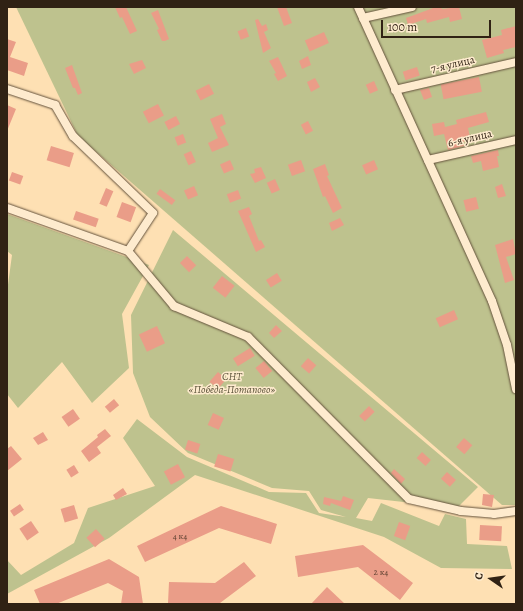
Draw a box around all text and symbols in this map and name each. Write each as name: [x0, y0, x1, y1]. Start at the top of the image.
scale bar: [383, 12, 493, 38]
text: 100 m: [388, 19, 417, 35]
street label: 7-я улица: [430, 54, 476, 76]
street label: 6-я улица: [447, 128, 493, 150]
park label: СНТ «Победа-Потапово»: [189, 371, 275, 397]
house number: 4 к4: [173, 531, 187, 541]
north arrow: [471, 559, 511, 599]
house number: 2 к4: [374, 567, 388, 577]
text: С: [471, 571, 487, 581]

